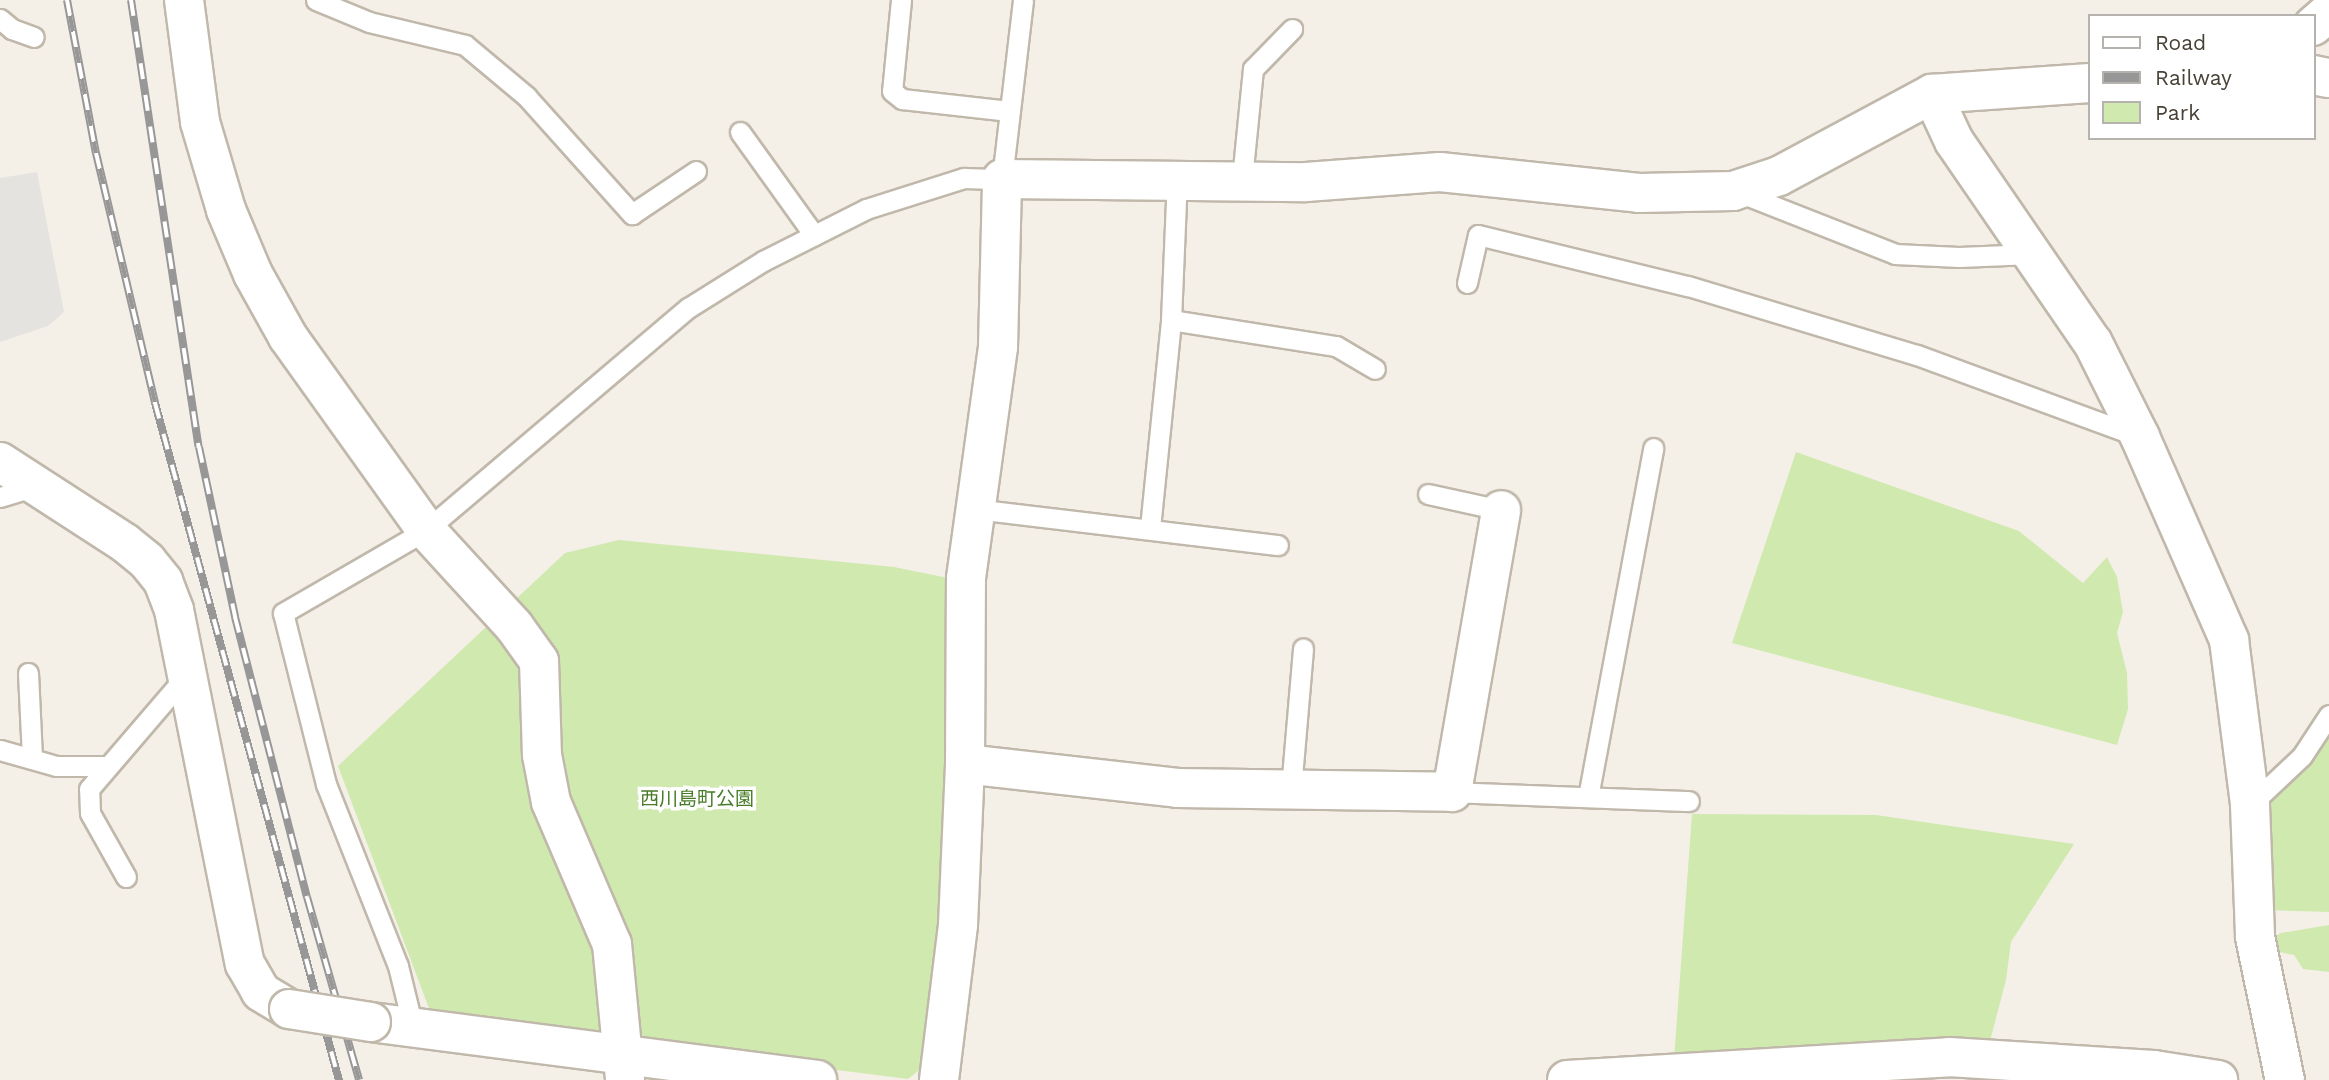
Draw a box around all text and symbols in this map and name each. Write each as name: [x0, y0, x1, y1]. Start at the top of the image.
legend: [2088, 14, 2315, 140]
text: Road: [2155, 30, 2206, 55]
text: Railway: [2155, 65, 2232, 90]
text: Park: [2155, 100, 2200, 125]
park label: 西川島町公園: [640, 788, 754, 810]

